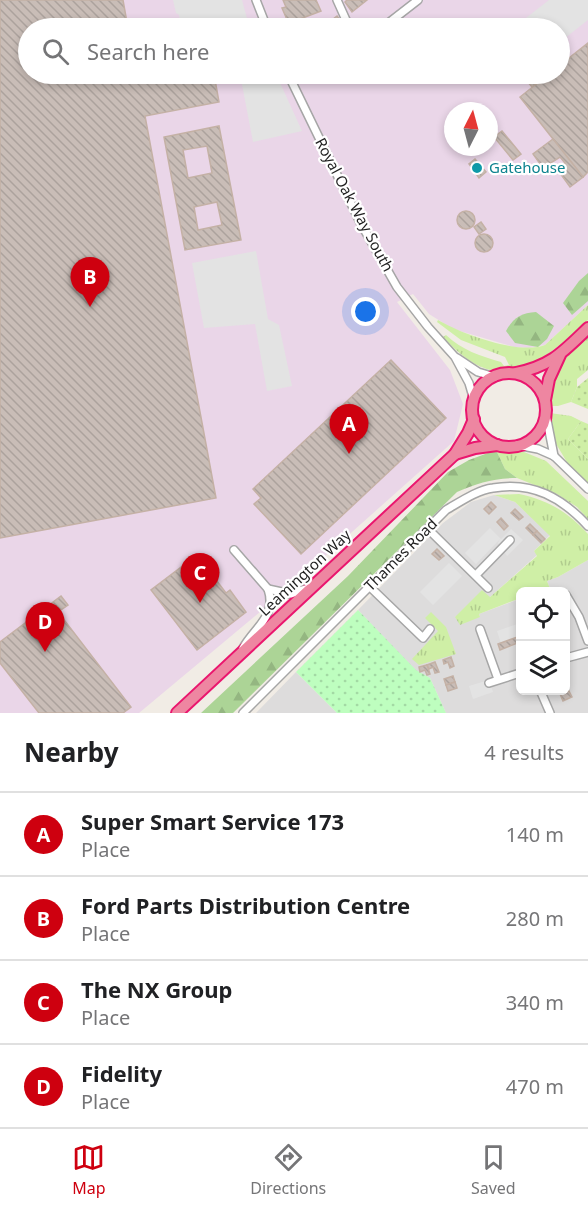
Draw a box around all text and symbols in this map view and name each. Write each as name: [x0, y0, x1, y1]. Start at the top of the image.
search box: [18, 18, 570, 84]
icon: search: [39, 35, 72, 68]
text: Search here: [87, 36, 209, 66]
north arrow: [444, 102, 498, 156]
street label: Royal Oak Way South: [311, 134, 399, 275]
place label: Gatehouse: [489, 157, 565, 177]
marker: Gatehouse: [470, 161, 484, 175]
pin: B: [70, 258, 110, 307]
your location: [351, 297, 380, 326]
pin: A: [330, 404, 368, 454]
street label: Thames Road: [359, 513, 441, 595]
street label: Leamington Way: [254, 524, 355, 620]
pin: C: [180, 554, 220, 603]
map controls: [516, 587, 570, 695]
button: locate: [516, 587, 570, 641]
pin: D: [26, 602, 64, 652]
button: layers: [516, 641, 570, 695]
text: Nearby: [24, 734, 119, 770]
text: 4 results: [484, 739, 564, 766]
text: Super Smart Service 173: [81, 806, 344, 836]
text: A: [37, 821, 50, 848]
text: 140 m: [506, 821, 564, 848]
text: Place: [81, 836, 130, 863]
text: Ford Parts Distribution Centre: [81, 890, 410, 920]
text: B: [37, 905, 50, 932]
text: 280 m: [506, 905, 564, 932]
text: Place: [81, 920, 130, 947]
text: The NX Group: [81, 974, 232, 1004]
text: C: [37, 989, 50, 1016]
text: 340 m: [506, 989, 564, 1016]
text: Place: [81, 1004, 130, 1031]
text: Fidelity: [81, 1058, 162, 1088]
text: D: [36, 1073, 51, 1100]
text: 470 m: [506, 1073, 564, 1100]
text: Place: [81, 1088, 130, 1115]
tab: Map: [72, 1141, 106, 1199]
tab: Directions: [250, 1141, 326, 1199]
tab: Saved: [471, 1141, 516, 1199]

